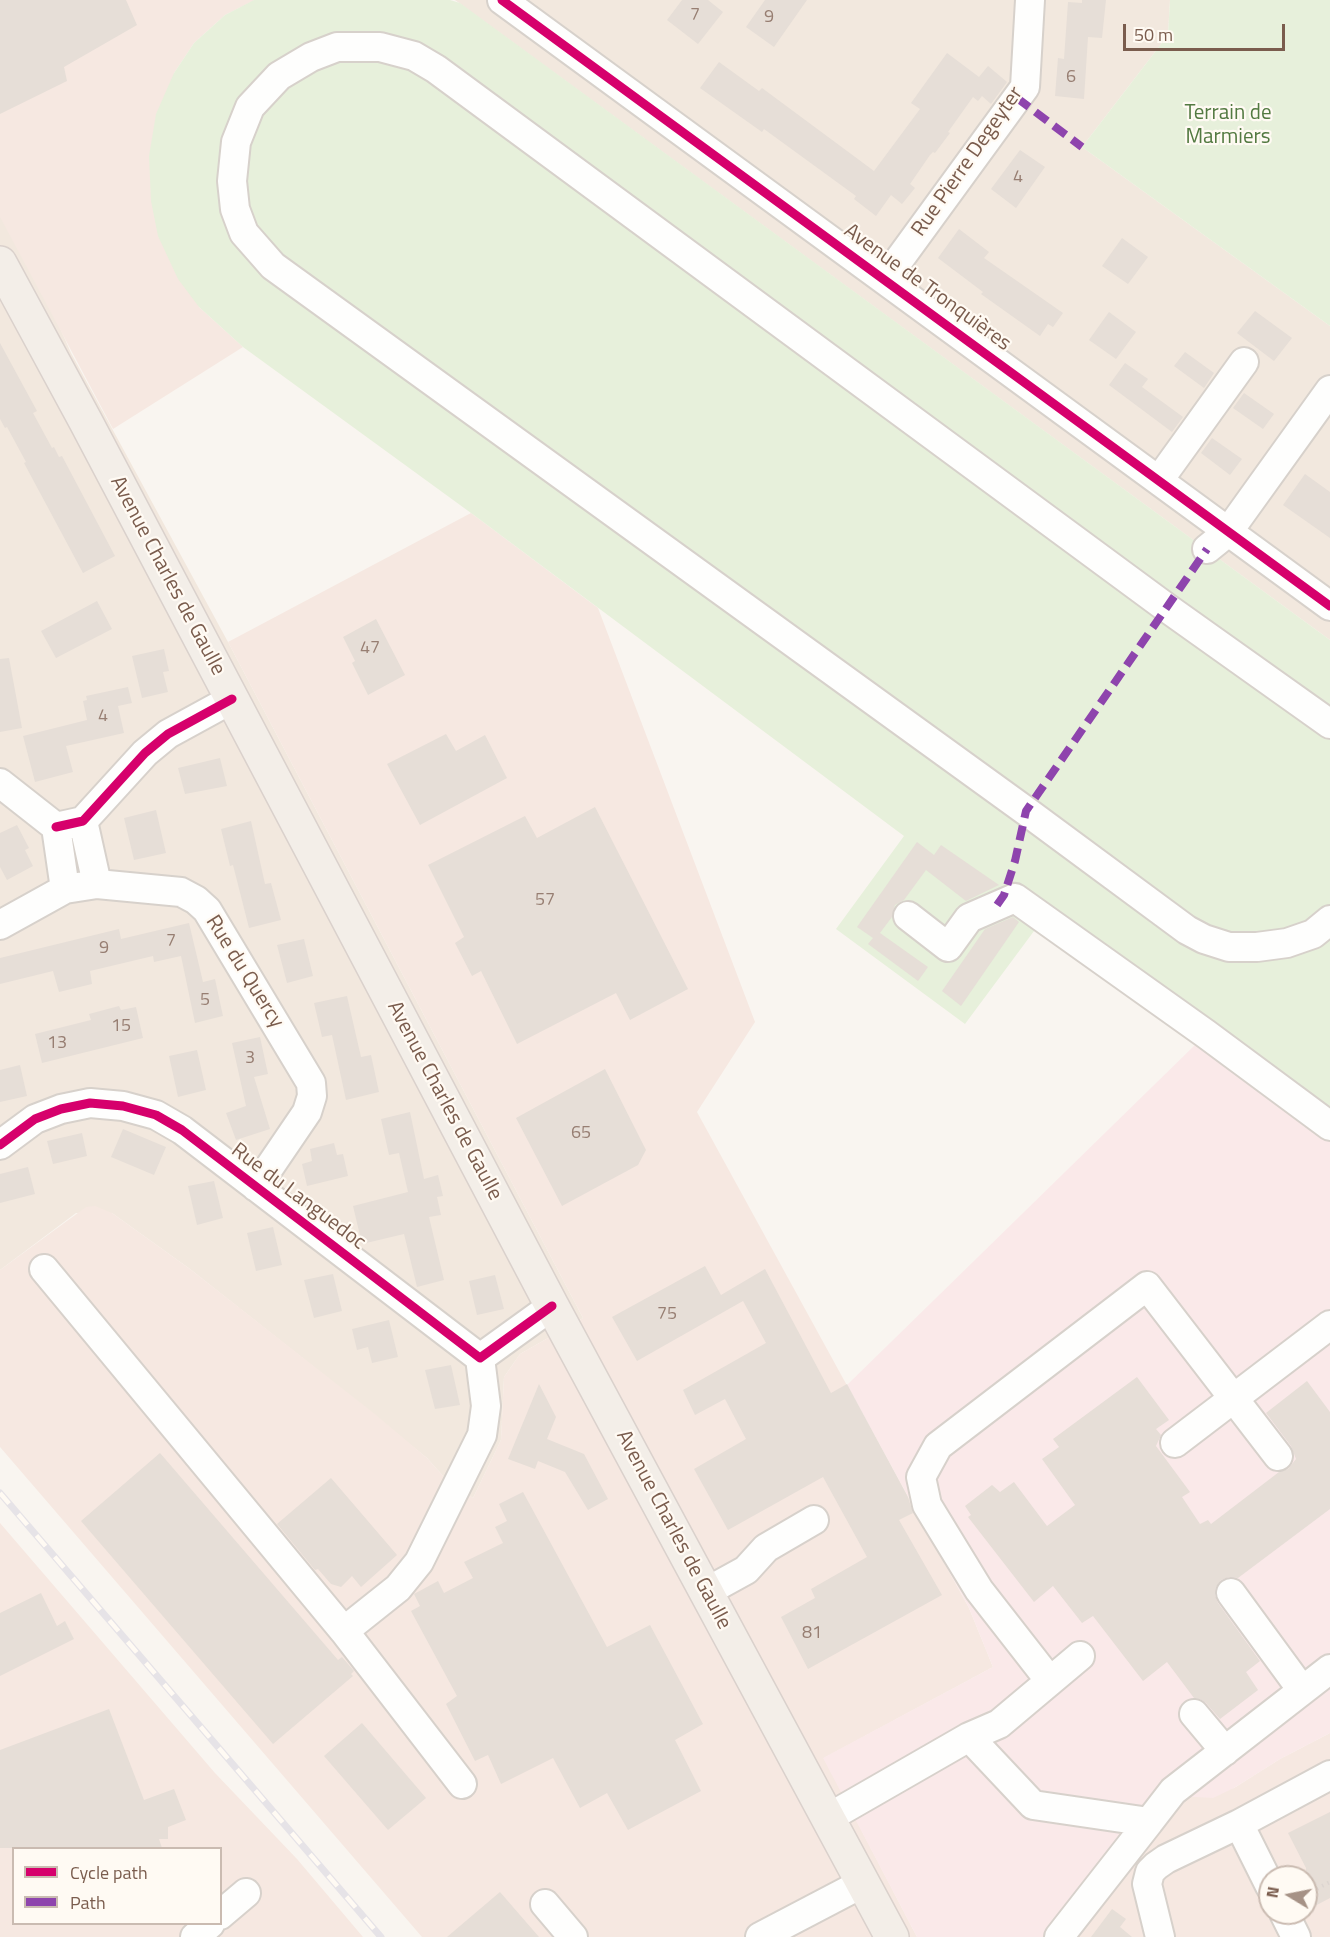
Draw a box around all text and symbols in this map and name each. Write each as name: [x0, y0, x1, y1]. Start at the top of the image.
house number: 7: [690, 5, 700, 27]
house number: 9: [764, 7, 774, 29]
scale bar: [1126, 12, 1288, 50]
text: 50 m: [1134, 21, 1173, 48]
house number: 6: [1066, 67, 1076, 89]
street label: Rue Pierre Degeyter: [907, 82, 1029, 242]
park label: Terrain de Marmiers: [1184, 101, 1272, 151]
house number: 4: [1013, 167, 1023, 189]
street label: Avenue de Tronquières: [839, 219, 1015, 357]
street label: Avenue Charles de Gaulle: [104, 472, 230, 680]
house number: 47: [360, 638, 380, 660]
house number: 4: [98, 706, 108, 728]
house number: 57: [535, 890, 555, 912]
street label: Rue du Quercy: [199, 911, 289, 1033]
house number: 7: [166, 931, 176, 953]
house number: 9: [99, 938, 109, 960]
house number: 5: [200, 990, 210, 1012]
street label: Avenue Charles de Gaulle: [381, 997, 507, 1205]
house number: 15: [111, 1016, 131, 1038]
house number: 13: [47, 1033, 67, 1055]
house number: 3: [245, 1048, 255, 1070]
house number: 65: [571, 1123, 591, 1145]
street label: Rue du Languedoc: [226, 1138, 370, 1256]
house number: 75: [657, 1304, 677, 1326]
street label: Avenue Charles de Gaulle: [610, 1426, 736, 1634]
house number: 81: [802, 1623, 822, 1645]
legend: [12, 1847, 222, 1925]
text: Cycle path: [70, 1859, 148, 1886]
north arrow: [1258, 1865, 1318, 1925]
text: N: [1259, 1885, 1285, 1900]
text: Path: [70, 1889, 106, 1916]

